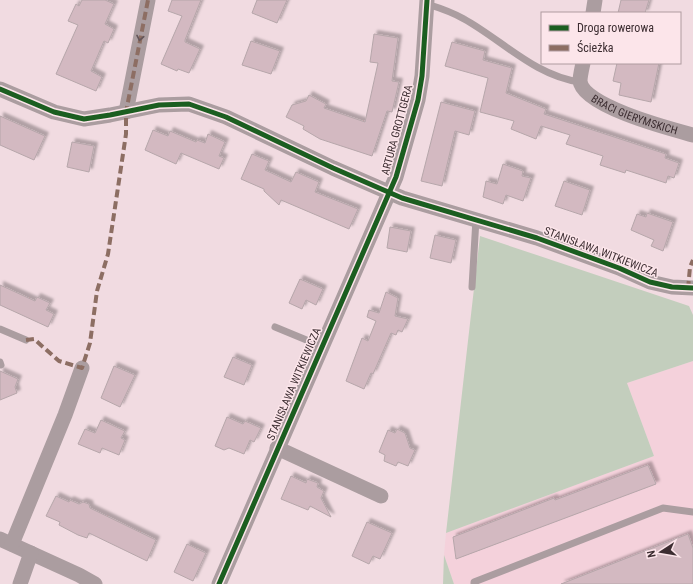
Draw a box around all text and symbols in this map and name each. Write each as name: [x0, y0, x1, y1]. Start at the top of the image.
legend: [541, 12, 681, 64]
text: Droga rowerowa: [577, 21, 654, 35]
one-way arrow: [137, 35, 145, 41]
text: Ścieżka: [577, 40, 614, 55]
street label: ARTURA GROTTGERA: [379, 83, 415, 176]
street label: BRACI GIERYMSKICH: [589, 92, 679, 137]
street label: STANISŁAWA WITKIEWICZA: [542, 224, 661, 280]
street label: STANISŁAWA WITKIEWICZA: [264, 325, 324, 442]
north arrow: [641, 532, 681, 572]
text: N: [645, 549, 659, 559]

